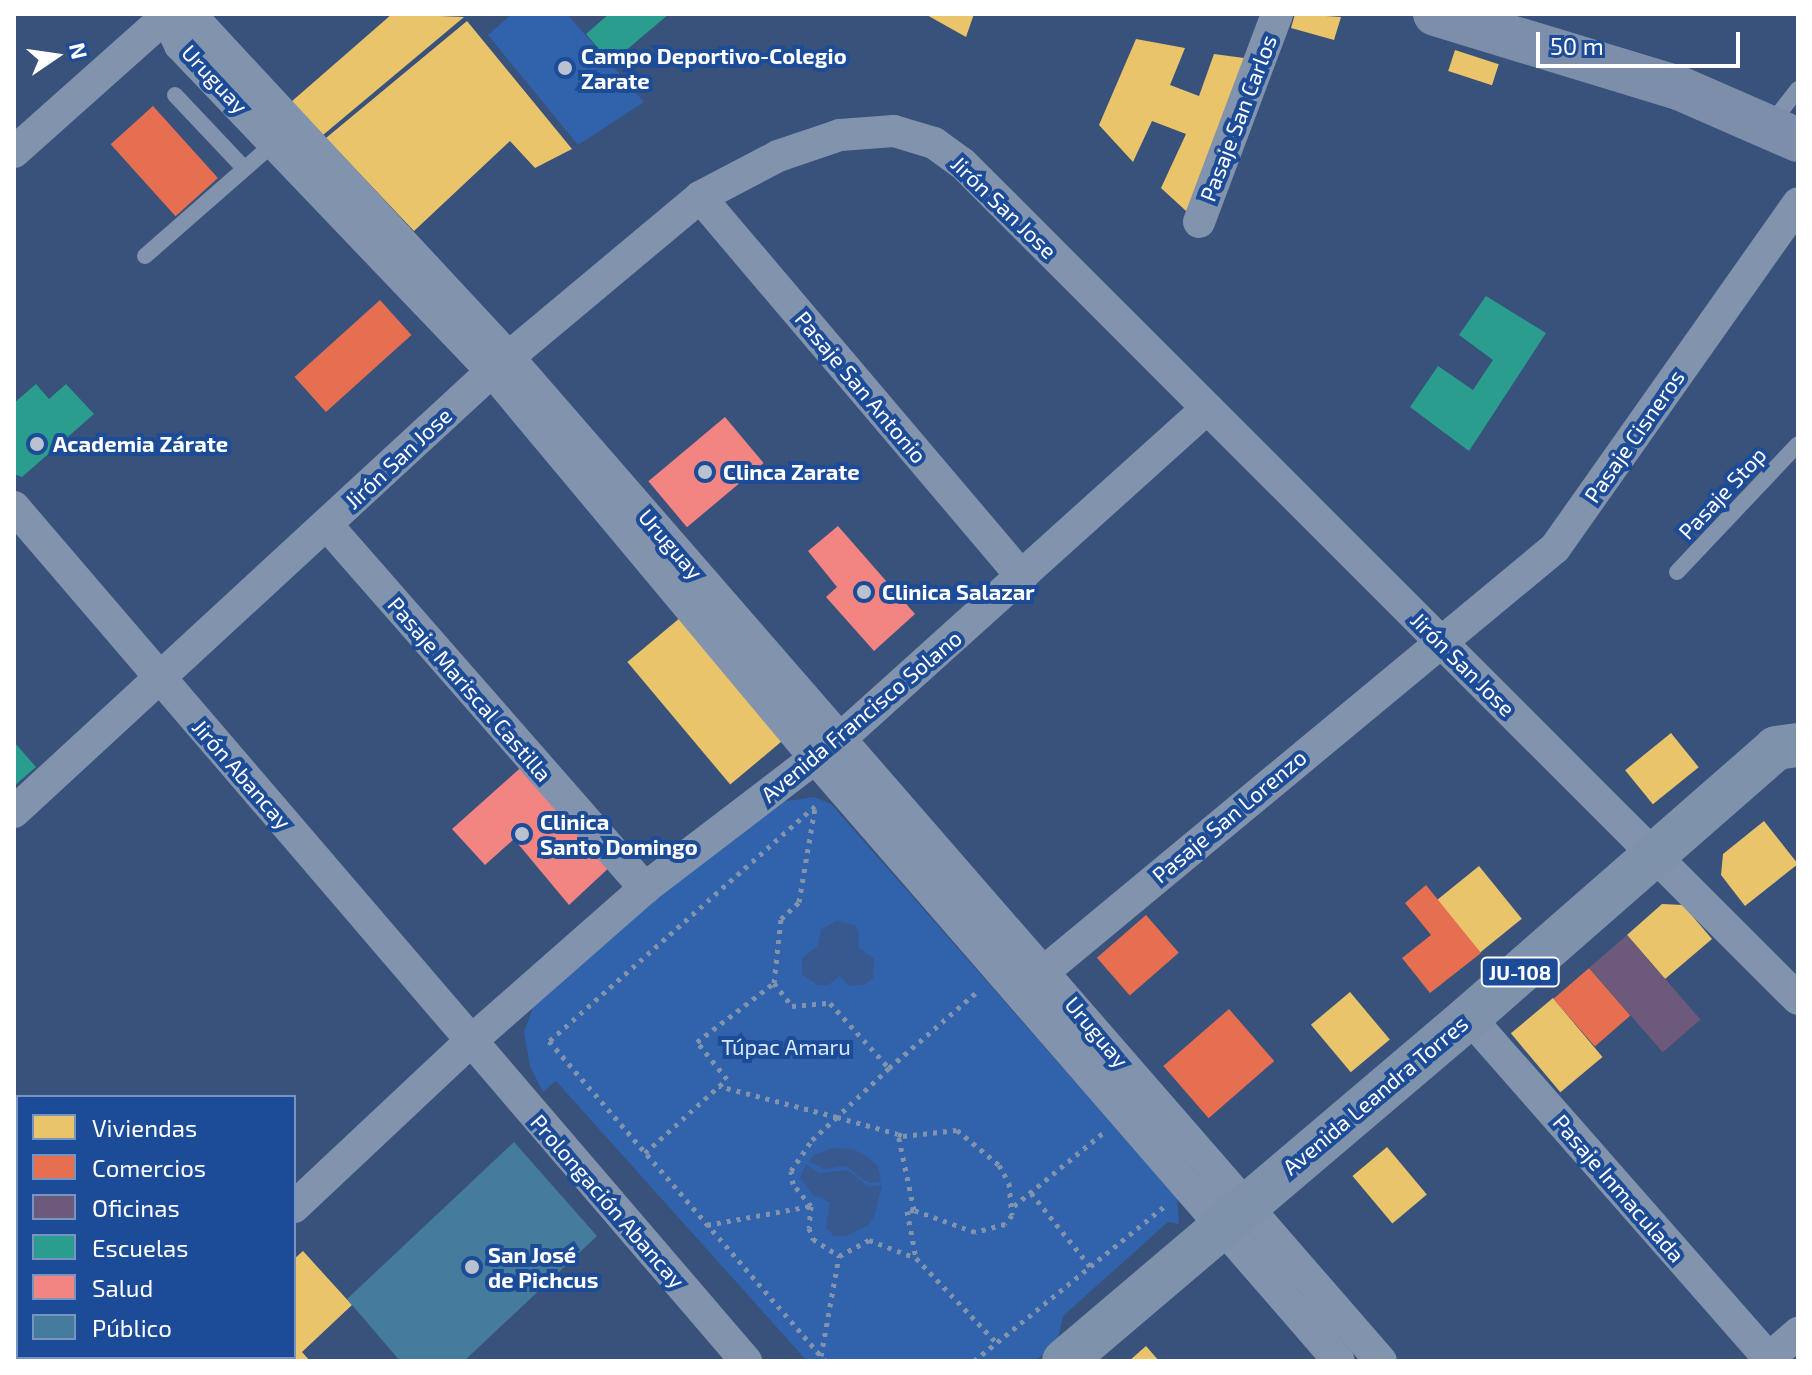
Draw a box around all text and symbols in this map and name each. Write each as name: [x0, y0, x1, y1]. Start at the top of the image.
north arrow: [16, 16, 96, 96]
scale bar: [1540, 16, 1744, 66]
street label: Pasaje San Carlos: [1194, 31, 1282, 205]
text: 50 m: [1550, 31, 1604, 60]
street label: Uruguay: [177, 39, 253, 119]
text: N: [65, 40, 94, 61]
place label: Campo Deportivo-Colegio Zarate: [581, 42, 847, 94]
marker: Campo Deportivo-Colegio Zarate: [556, 59, 574, 77]
street label: Jirón San Jose: [946, 150, 1062, 264]
street label: Pasaje San Antonio: [790, 305, 932, 469]
street label: Pasaje Cisneros: [1578, 364, 1690, 508]
street label: Jirón San Jose: [339, 402, 457, 514]
place label: Academia Zárate: [53, 431, 228, 457]
marker: Academia Zárate: [28, 435, 46, 453]
street label: Pasaje Stop: [1673, 441, 1771, 545]
place label: Clinca Zarate: [723, 459, 860, 485]
marker: Clinca Zarate: [694, 461, 716, 483]
street label: Uruguay: [633, 503, 709, 585]
place label: Clinica Salazar: [882, 579, 1035, 605]
marker: Clinica Salazar: [853, 581, 875, 603]
street label: Pasaje Mariscal Castilla: [383, 591, 557, 787]
street label: Jirón San Jose: [1405, 606, 1521, 722]
street label: Avenida Francisco Solano: [755, 624, 967, 808]
street label: Jirón Abancay: [187, 714, 297, 834]
street label: Pasaje San Lorenzo: [1147, 744, 1311, 888]
place label: Clinica Santo Domingo: [540, 808, 698, 860]
marker: Clinica Santo Domingo: [511, 823, 533, 845]
road number: JU-108: [1480, 956, 1560, 988]
street label: Uruguay: [1060, 991, 1134, 1073]
street label: Avenida Leandra Torres: [1277, 1010, 1473, 1180]
park label: Túpac Amaru: [721, 1034, 851, 1060]
legend: [16, 1095, 296, 1359]
street label: Prolongación Abancay: [525, 1109, 691, 1293]
street label: Pasaje Inmaculada: [1548, 1109, 1690, 1267]
text: Viviendas: [92, 1113, 197, 1142]
text: Comercios: [92, 1153, 206, 1182]
text: Oficinas: [92, 1193, 180, 1222]
text: Escuelas: [92, 1233, 188, 1262]
place label: San José de Pichcus: [488, 1241, 598, 1292]
marker: San José de Pichcus: [463, 1258, 481, 1276]
text: Salud: [92, 1273, 153, 1302]
text: Público: [92, 1313, 172, 1342]

